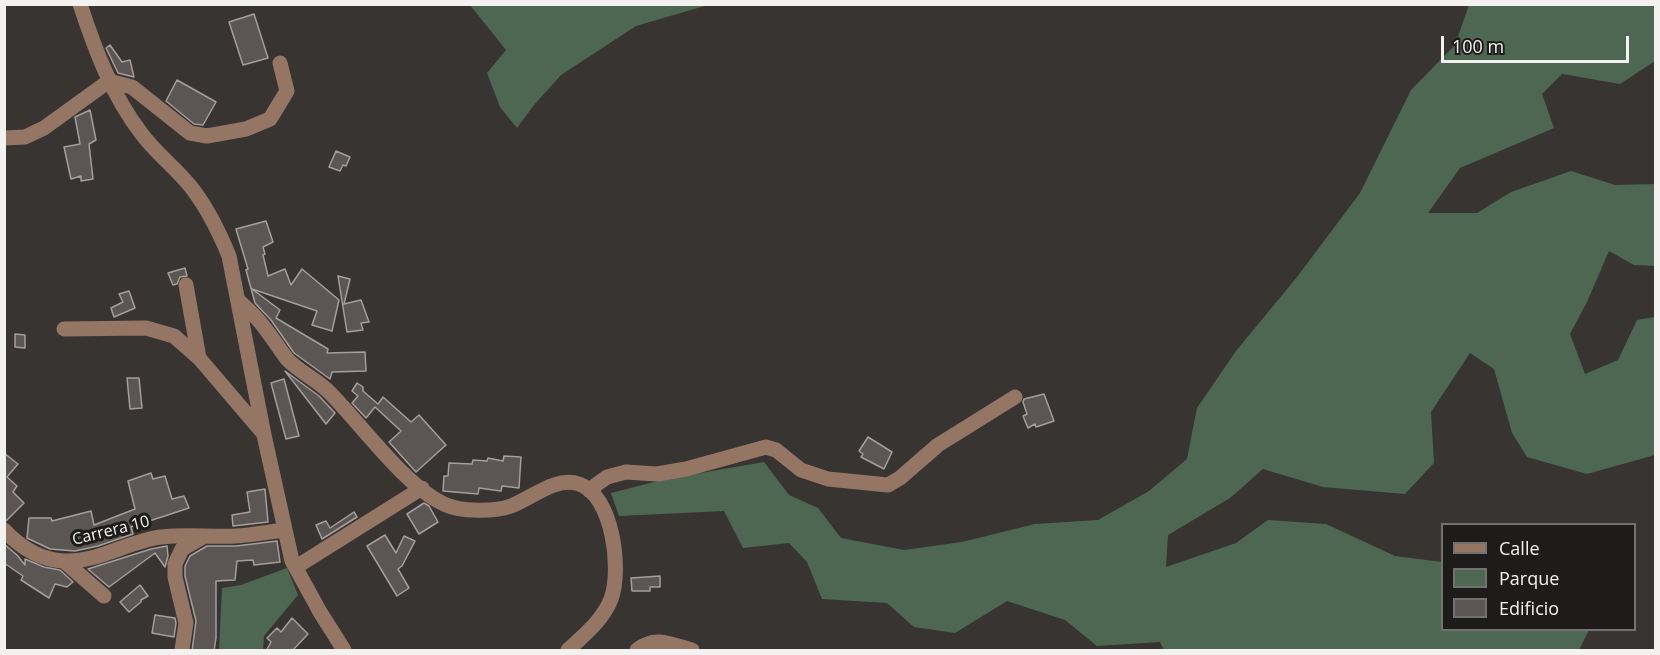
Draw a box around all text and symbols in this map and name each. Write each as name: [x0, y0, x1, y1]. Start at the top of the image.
scale bar: [1444, 24, 1632, 62]
text: 100 m: [1452, 34, 1504, 58]
street label: Carrera 10: [70, 512, 152, 550]
legend: [1441, 523, 1636, 631]
text: Calle: [1499, 536, 1540, 560]
text: Parque: [1499, 566, 1559, 590]
text: Edificio: [1499, 596, 1559, 620]

